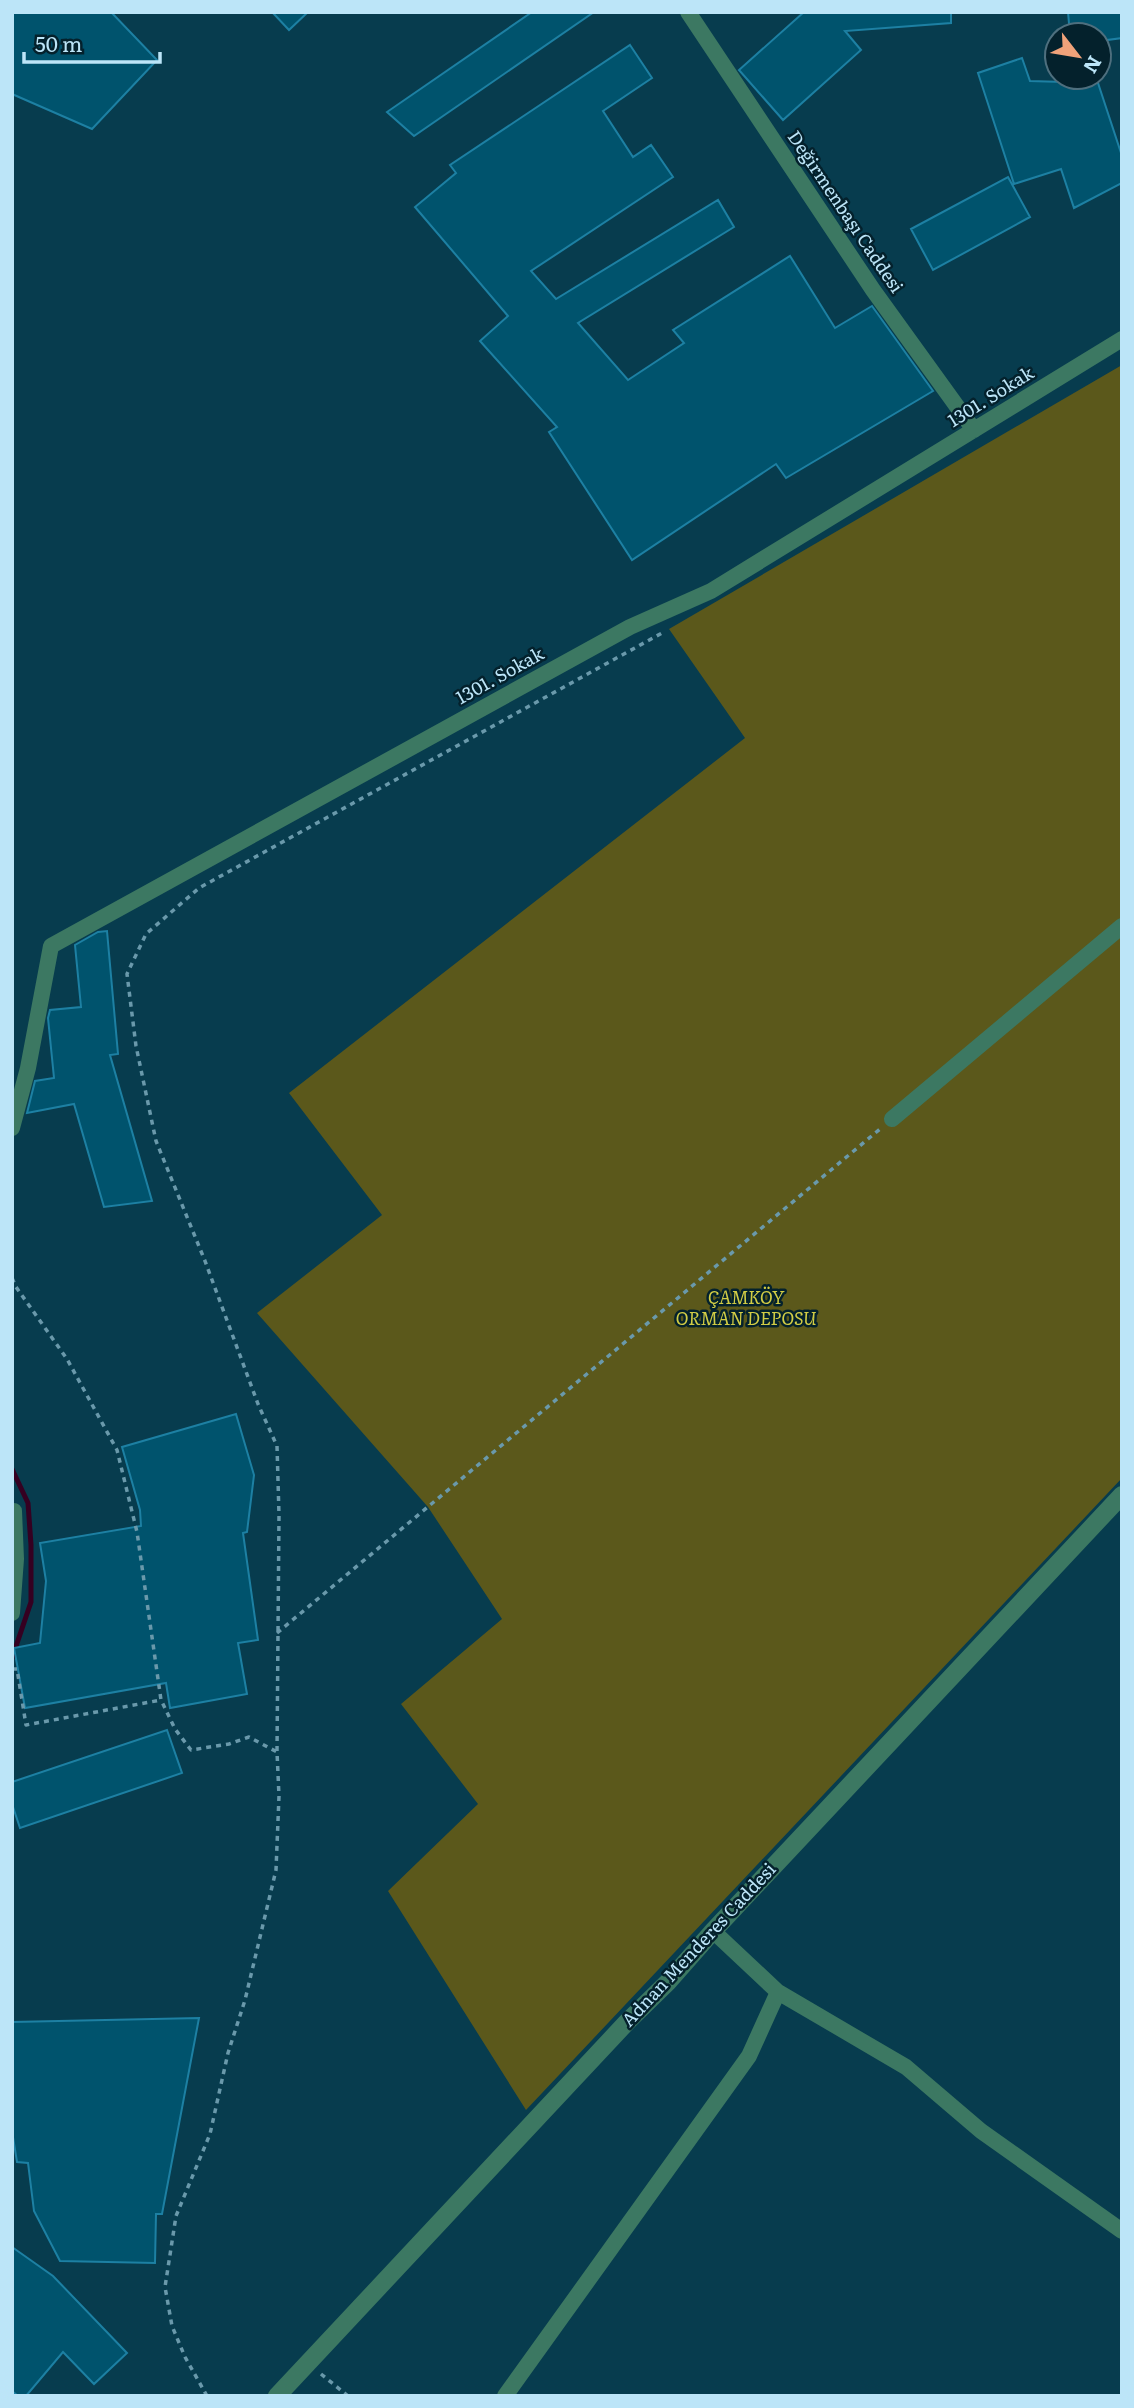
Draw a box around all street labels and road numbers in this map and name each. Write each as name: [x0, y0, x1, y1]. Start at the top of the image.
street label: Değirmenbaşı Caddesi: [782, 125, 911, 298]
street label: 1301. Sokak: [942, 358, 1039, 433]
street label: 1301. Sokak: [450, 639, 549, 710]
street label: Adnan Menderes Caddesi: [614, 1856, 781, 2032]

